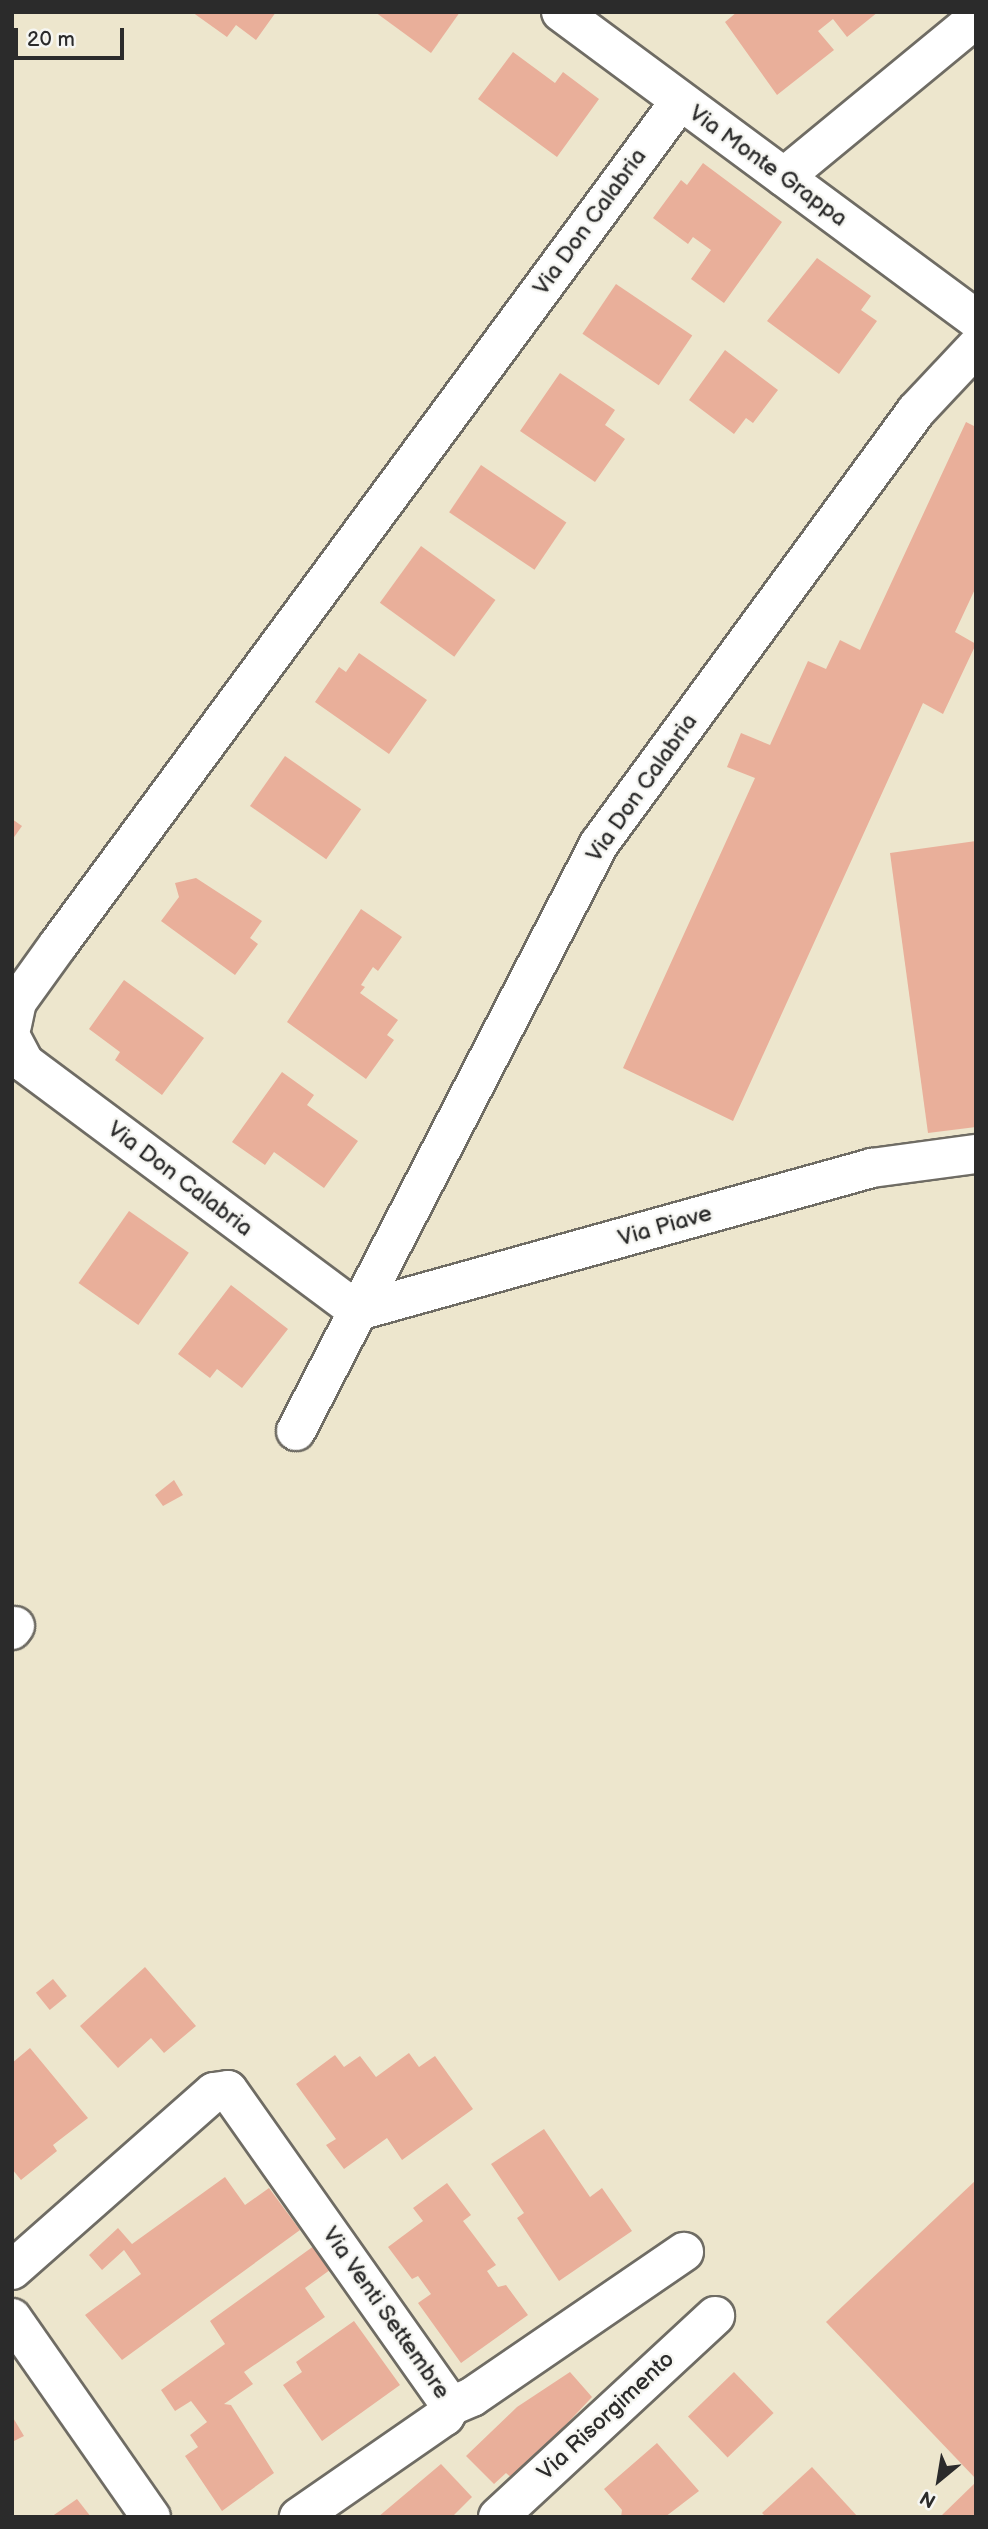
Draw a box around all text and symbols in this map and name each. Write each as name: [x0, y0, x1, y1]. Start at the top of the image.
scale bar: [18, 14, 128, 58]
text: 20 m: [27, 27, 75, 52]
street label: Via Monte Grappa: [684, 99, 852, 233]
street label: Via Don Calabria: [528, 143, 652, 301]
street label: Via Don Calabria: [581, 709, 703, 867]
street label: Via Don Calabria: [102, 1115, 258, 1243]
street label: Via Piave: [615, 1199, 715, 1253]
street label: Via Venti Settembre: [316, 2221, 456, 2405]
street label: Via Risorgimento: [532, 2346, 680, 2486]
north arrow: [904, 2445, 974, 2515]
text: N: [916, 2485, 940, 2512]

